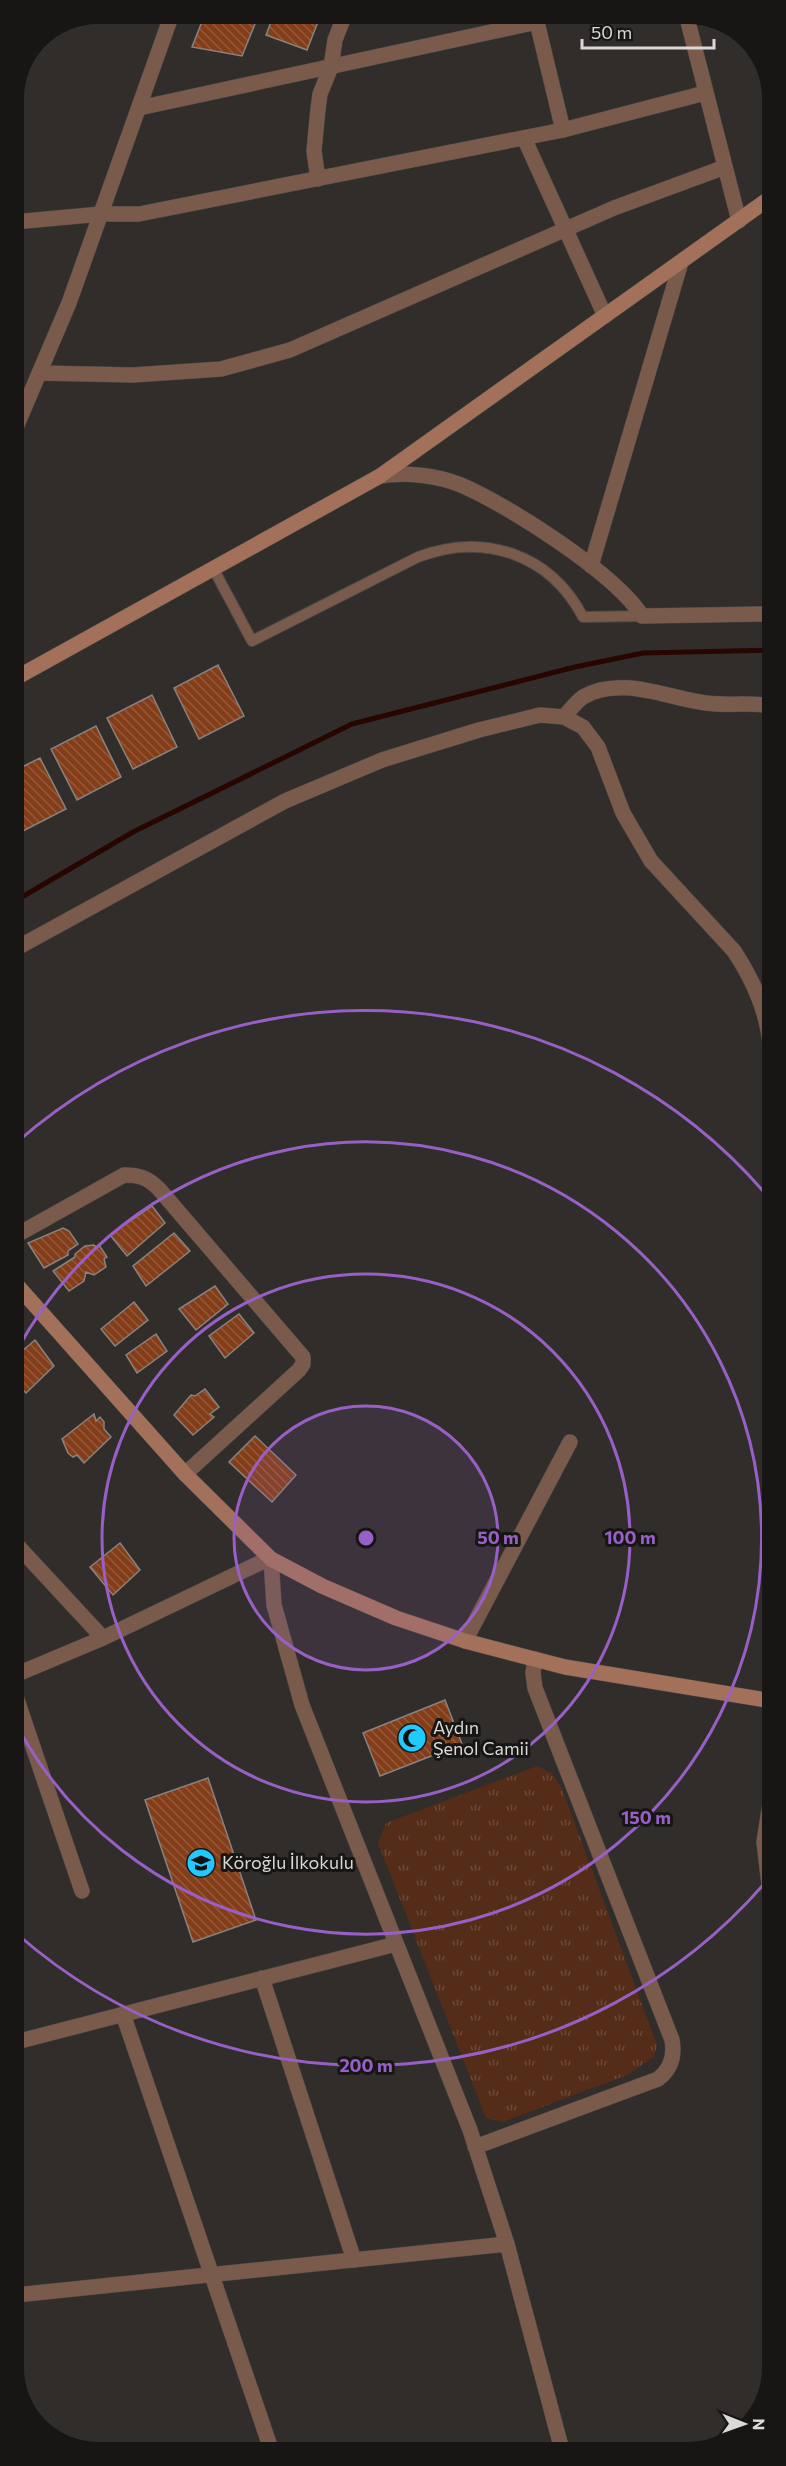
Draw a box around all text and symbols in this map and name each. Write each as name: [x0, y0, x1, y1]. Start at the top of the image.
scale bar: [582, 12, 714, 50]
text: 50 m: [591, 21, 632, 43]
text: 50 m: [477, 1526, 519, 1548]
text: 100 m: [604, 1526, 656, 1548]
centre of rings: [356, 1528, 376, 1548]
place label: Aydın Şenol Camii: [433, 1716, 529, 1759]
mosque icon: Aydın Şenol Camii: [396, 1722, 428, 1754]
text: 150 m: [621, 1806, 671, 1828]
school or university icon: Köroğlu İlkokulu: [185, 1847, 217, 1879]
place label: Köroğlu İlkokulu: [222, 1851, 354, 1873]
text: 200 m: [339, 2054, 393, 2076]
north arrow: [714, 2394, 774, 2454]
text: N: [750, 2418, 769, 2430]

